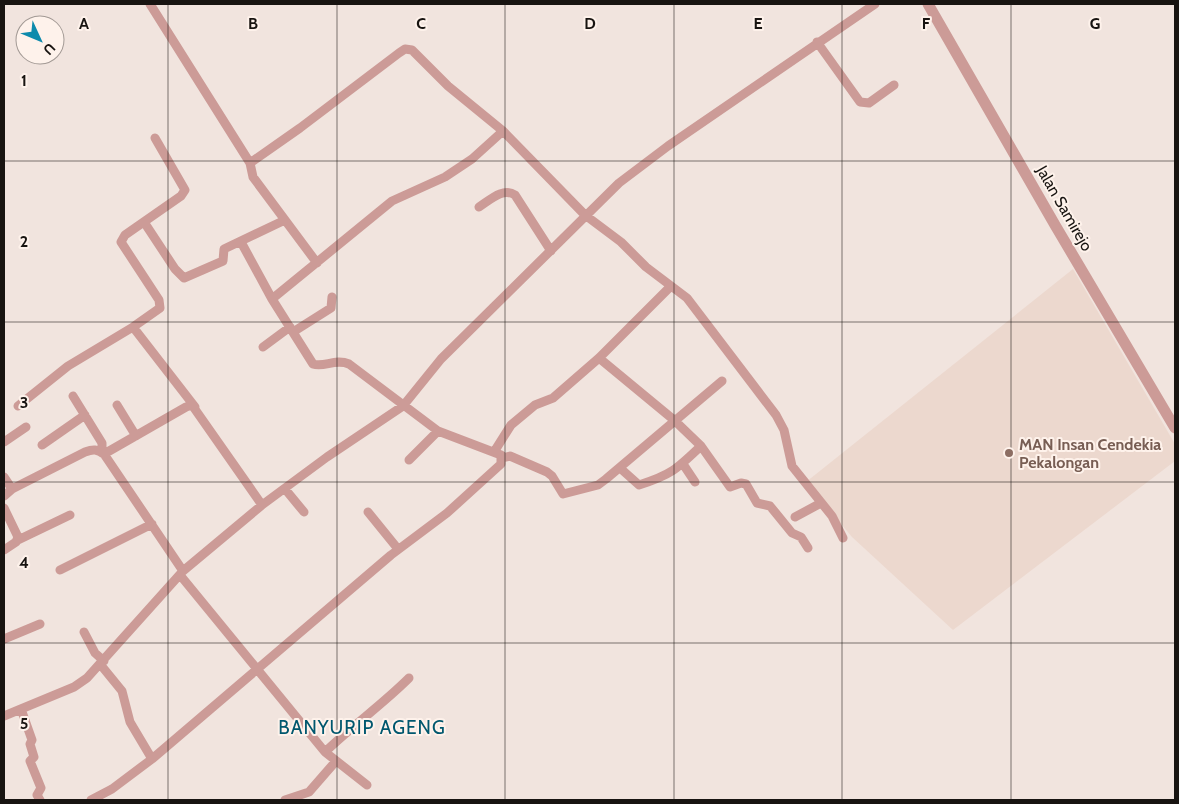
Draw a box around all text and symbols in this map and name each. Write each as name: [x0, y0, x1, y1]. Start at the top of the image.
text: A: [79, 14, 89, 33]
text: B: [248, 14, 258, 33]
text: C: [416, 14, 426, 33]
text: D: [584, 14, 596, 33]
text: E: [753, 14, 763, 33]
text: F: [922, 14, 931, 33]
text: G: [1090, 14, 1100, 33]
north arrow: [15, 15, 65, 65]
text: U: [39, 39, 59, 59]
text: 1: [21, 71, 27, 90]
street label: Jalan Samirejo: [1032, 161, 1097, 254]
text: 2: [20, 232, 28, 251]
text: 3: [20, 393, 28, 412]
place label: MAN Insan Cendekia Pekalongan: [1019, 435, 1161, 472]
marker: MAN Insan Cendekia Pekalongan: [1003, 447, 1015, 459]
text: 4: [19, 553, 29, 572]
text: 5: [20, 714, 28, 733]
district label: BANYURIP AGENG: [278, 716, 446, 739]

